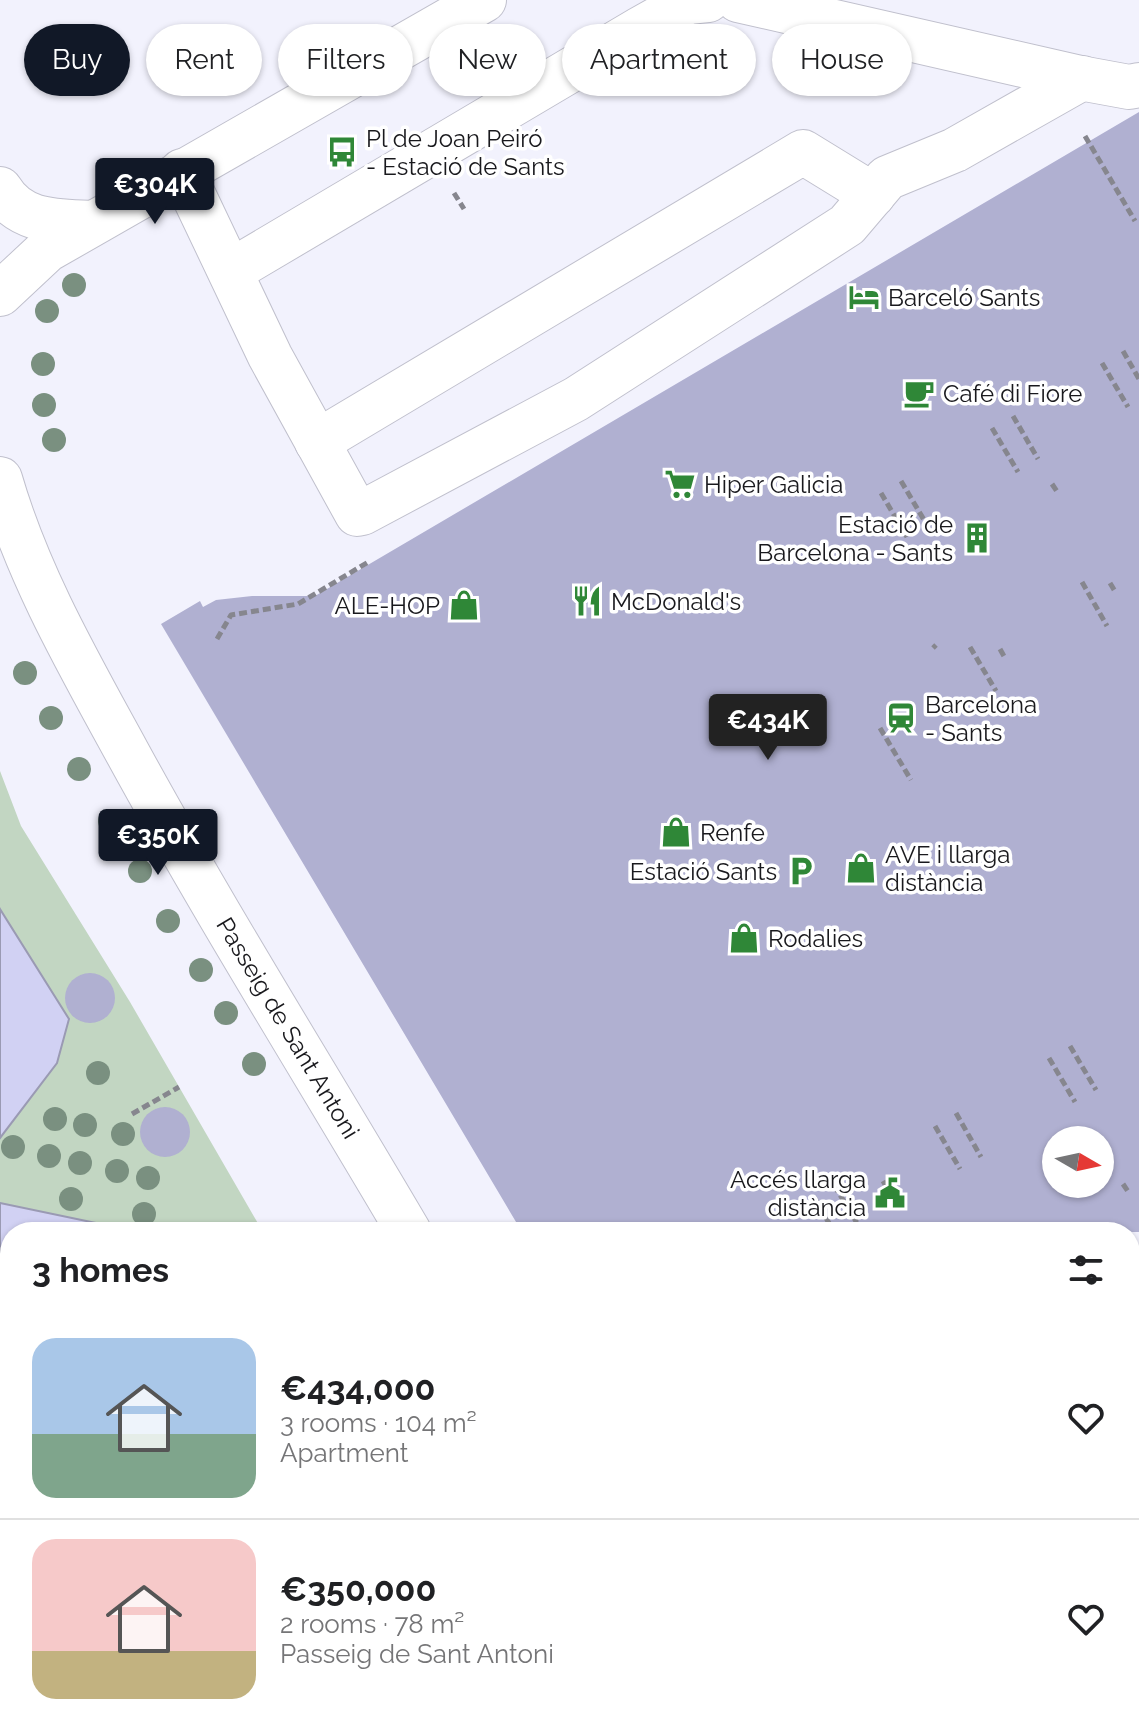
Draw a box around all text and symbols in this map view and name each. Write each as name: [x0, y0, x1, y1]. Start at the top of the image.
chip: Buy: [24, 24, 130, 96]
chip: Rent: [146, 24, 262, 96]
chip: Filters: [278, 24, 413, 96]
chip: New: [429, 24, 546, 96]
chip: Apartment: [562, 24, 756, 96]
chip: House: [772, 24, 912, 96]
place label: Pl de Joan Peiró - Estació de Sants: [366, 124, 565, 181]
bus stop icon: Pl de Joan Peiró - Estació de Sants: [325, 135, 359, 169]
pin: €304K: [99, 158, 211, 226]
text: €304K: [113, 169, 197, 199]
hotel icon: Barceló Sants: [847, 280, 881, 314]
place label: Barceló Sants: [888, 283, 1040, 312]
cafe icon: Café di Fiore: [902, 376, 936, 410]
place label: Café di Fiore: [943, 379, 1082, 408]
supermarket icon: Hiper Galicia: [663, 467, 697, 501]
place label: Hiper Galicia: [704, 470, 843, 499]
place label: Estació de Barcelona - Sants: [757, 510, 953, 567]
building icon: Estació de Barcelona - Sants: [960, 521, 994, 555]
restaurant icon: McDonald's: [570, 584, 604, 618]
place label: McDonald's: [611, 587, 741, 616]
shop icon: ALE-HOP: [447, 588, 481, 622]
place label: ALE-HOP: [335, 591, 440, 620]
place label: Barcelona - Sants: [925, 690, 1037, 747]
pin: €434K: [712, 694, 824, 762]
station icon: Barcelona - Sants: [884, 701, 918, 735]
text: €434K: [727, 705, 809, 735]
pin: €350K: [102, 809, 214, 877]
shop icon: Renfe: [659, 815, 693, 849]
place label: Renfe: [700, 818, 765, 847]
text: €350K: [116, 820, 200, 850]
place label: AVE i llarga distància: [885, 840, 1010, 897]
shop icon: AVE i llarga distància: [844, 851, 878, 885]
parking icon: Estació Sants: [784, 854, 818, 888]
place label: Estació Sants: [630, 857, 777, 886]
street label: Passeig de Sant Antoni: [210, 912, 366, 1144]
shop icon: Rodalies: [727, 921, 761, 955]
place label: Rodalies: [768, 924, 863, 953]
north arrow: [1042, 1126, 1114, 1198]
map controls: [1042, 1126, 1114, 1198]
place label: Accés llarga distància: [730, 1165, 866, 1222]
public building icon: Accés llarga distància: [873, 1176, 907, 1210]
icon: filters: [1064, 1248, 1108, 1292]
text: 3 homes: [32, 1250, 169, 1290]
text: €434,000: [280, 1368, 435, 1408]
icon: home: [96, 1370, 192, 1466]
icon: heart: [1064, 1396, 1108, 1440]
text: 3 rooms · 104 m²: [280, 1408, 477, 1438]
text: Apartment: [280, 1438, 409, 1468]
text: €350,000: [280, 1569, 436, 1609]
icon: home: [96, 1571, 192, 1667]
icon: heart: [1064, 1597, 1108, 1641]
text: 2 rooms · 78 m²: [280, 1609, 464, 1639]
text: Passeig de Sant Antoni: [280, 1639, 554, 1669]

